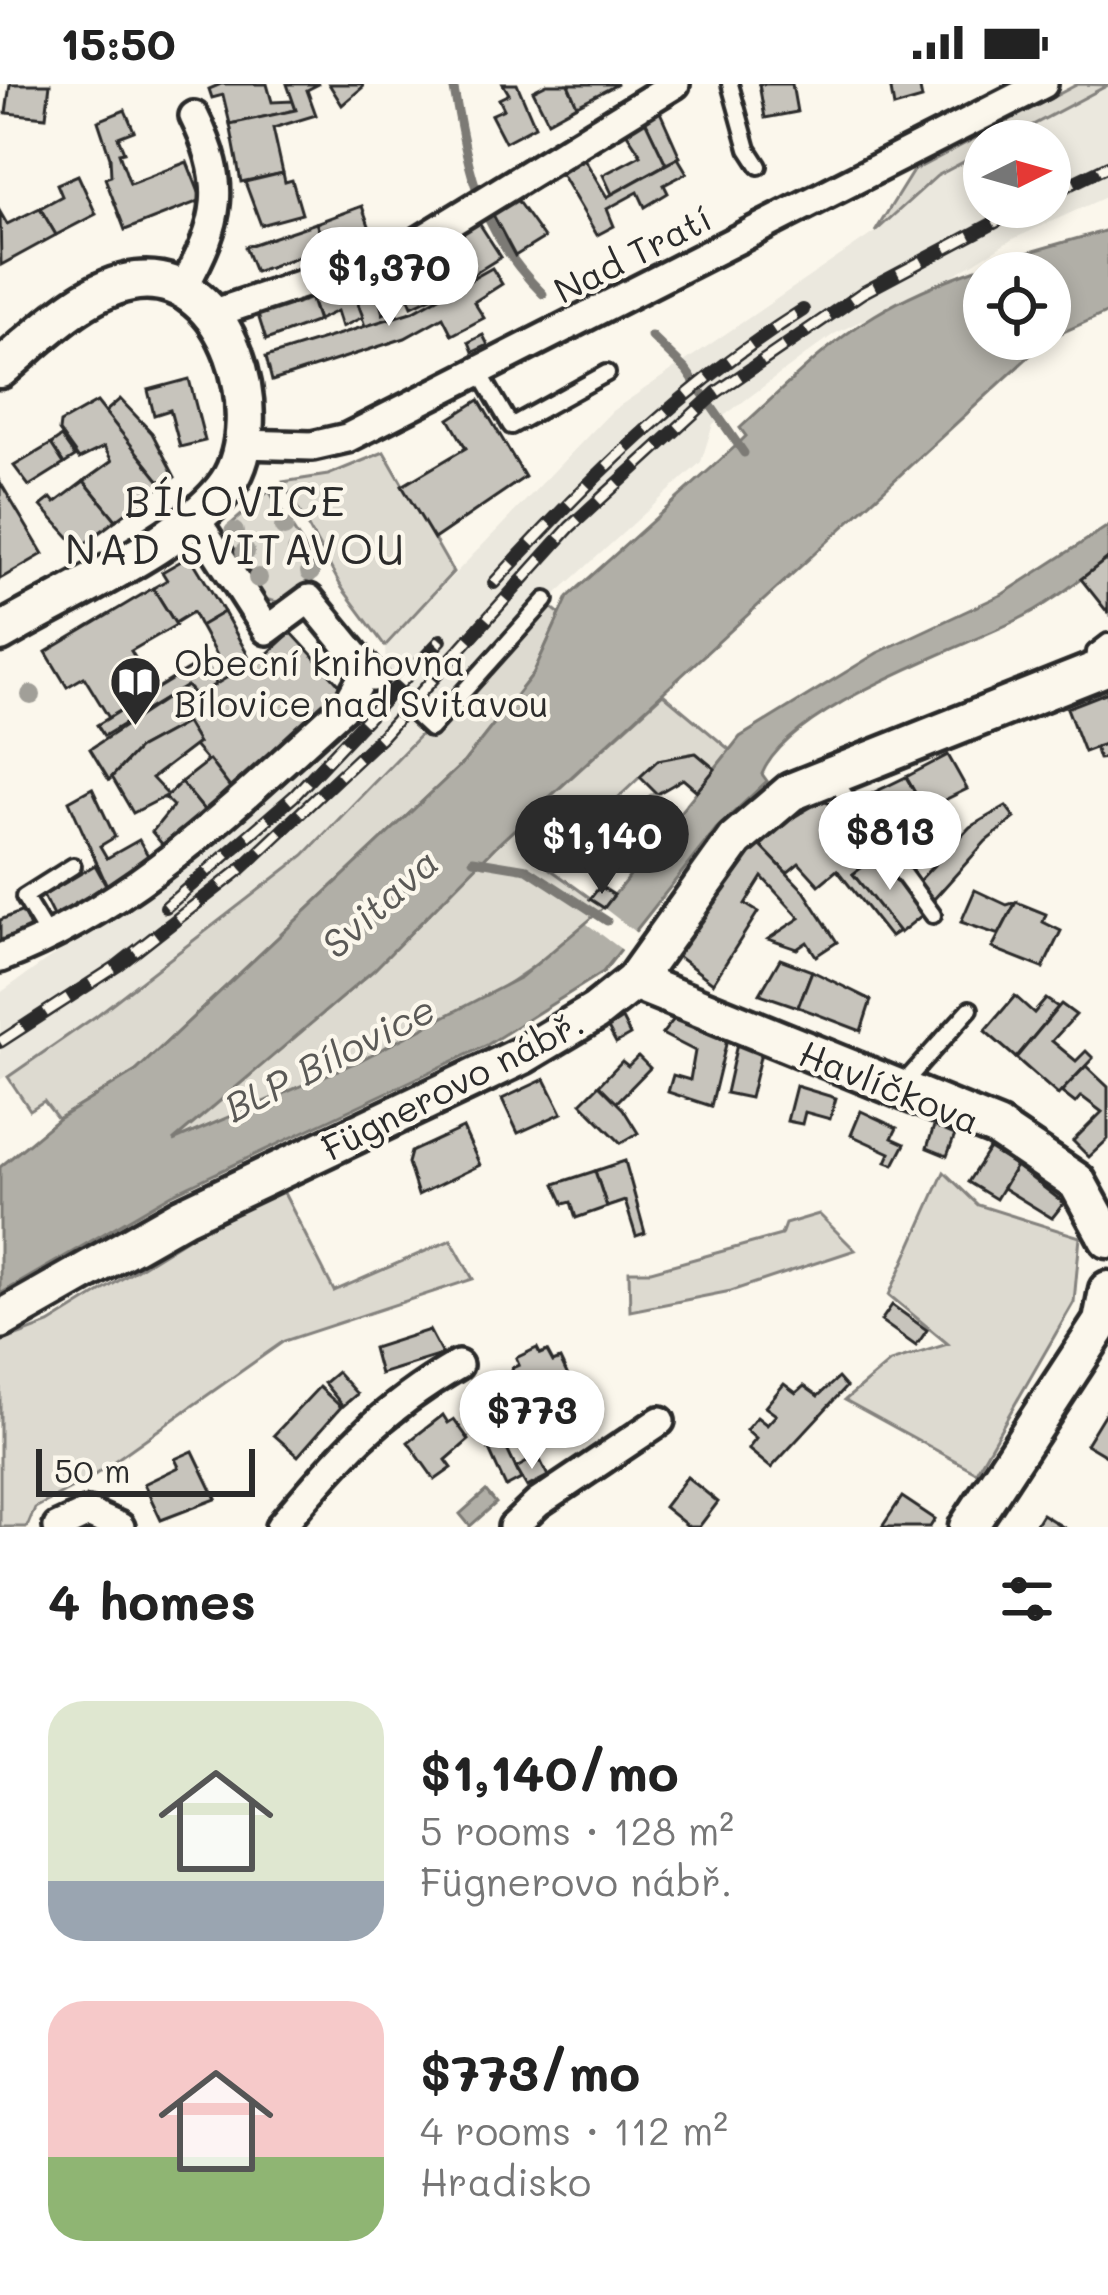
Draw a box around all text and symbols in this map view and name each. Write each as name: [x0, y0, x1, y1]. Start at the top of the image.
text: 15:50: [60, 13, 176, 71]
north arrow: [963, 120, 1071, 228]
map controls: [963, 120, 1071, 360]
street label: Nad Tratí: [545, 193, 719, 313]
pin: $1,370: [291, 227, 487, 329]
text: $1,370: [327, 240, 451, 291]
button: locate: [963, 252, 1071, 360]
district label: BÍLOVICE NAD SVITAVOU: [65, 473, 407, 576]
place label: Obecní knihovna Bílovice nad Svitavou: [174, 638, 548, 726]
library icon: Obecní knihovna Bílovice nad Svitavou: [107, 654, 163, 728]
pin: $813: [819, 791, 961, 893]
pin: $1,140: [504, 795, 700, 897]
text: $813: [846, 804, 934, 855]
text: $1,140: [542, 808, 662, 859]
water label: Svitava: [310, 836, 448, 968]
water label: BLP Bílovice: [215, 982, 443, 1132]
street label: Fügnerovo nábř.: [313, 998, 591, 1170]
street label: Havlíčkova: [793, 1029, 987, 1143]
pin: $773: [461, 1370, 603, 1472]
text: $773: [487, 1383, 577, 1434]
scale bar: [36, 1443, 255, 1496]
text: 50 m: [54, 1448, 130, 1491]
text: 4 homes: [48, 1566, 256, 1633]
icon: filters: [994, 1566, 1060, 1632]
text: $1,140/mo: [420, 1737, 679, 1804]
icon: home: [144, 1749, 288, 1893]
text: 5 rooms · 128 m²: [420, 1804, 734, 1855]
text: Fügnerovo nábř.: [420, 1855, 732, 1906]
text: $773/mo: [420, 2037, 640, 2104]
icon: home: [144, 2049, 288, 2193]
text: 4 rooms · 112 m²: [420, 2104, 728, 2155]
text: Hradisko: [420, 2155, 591, 2206]

